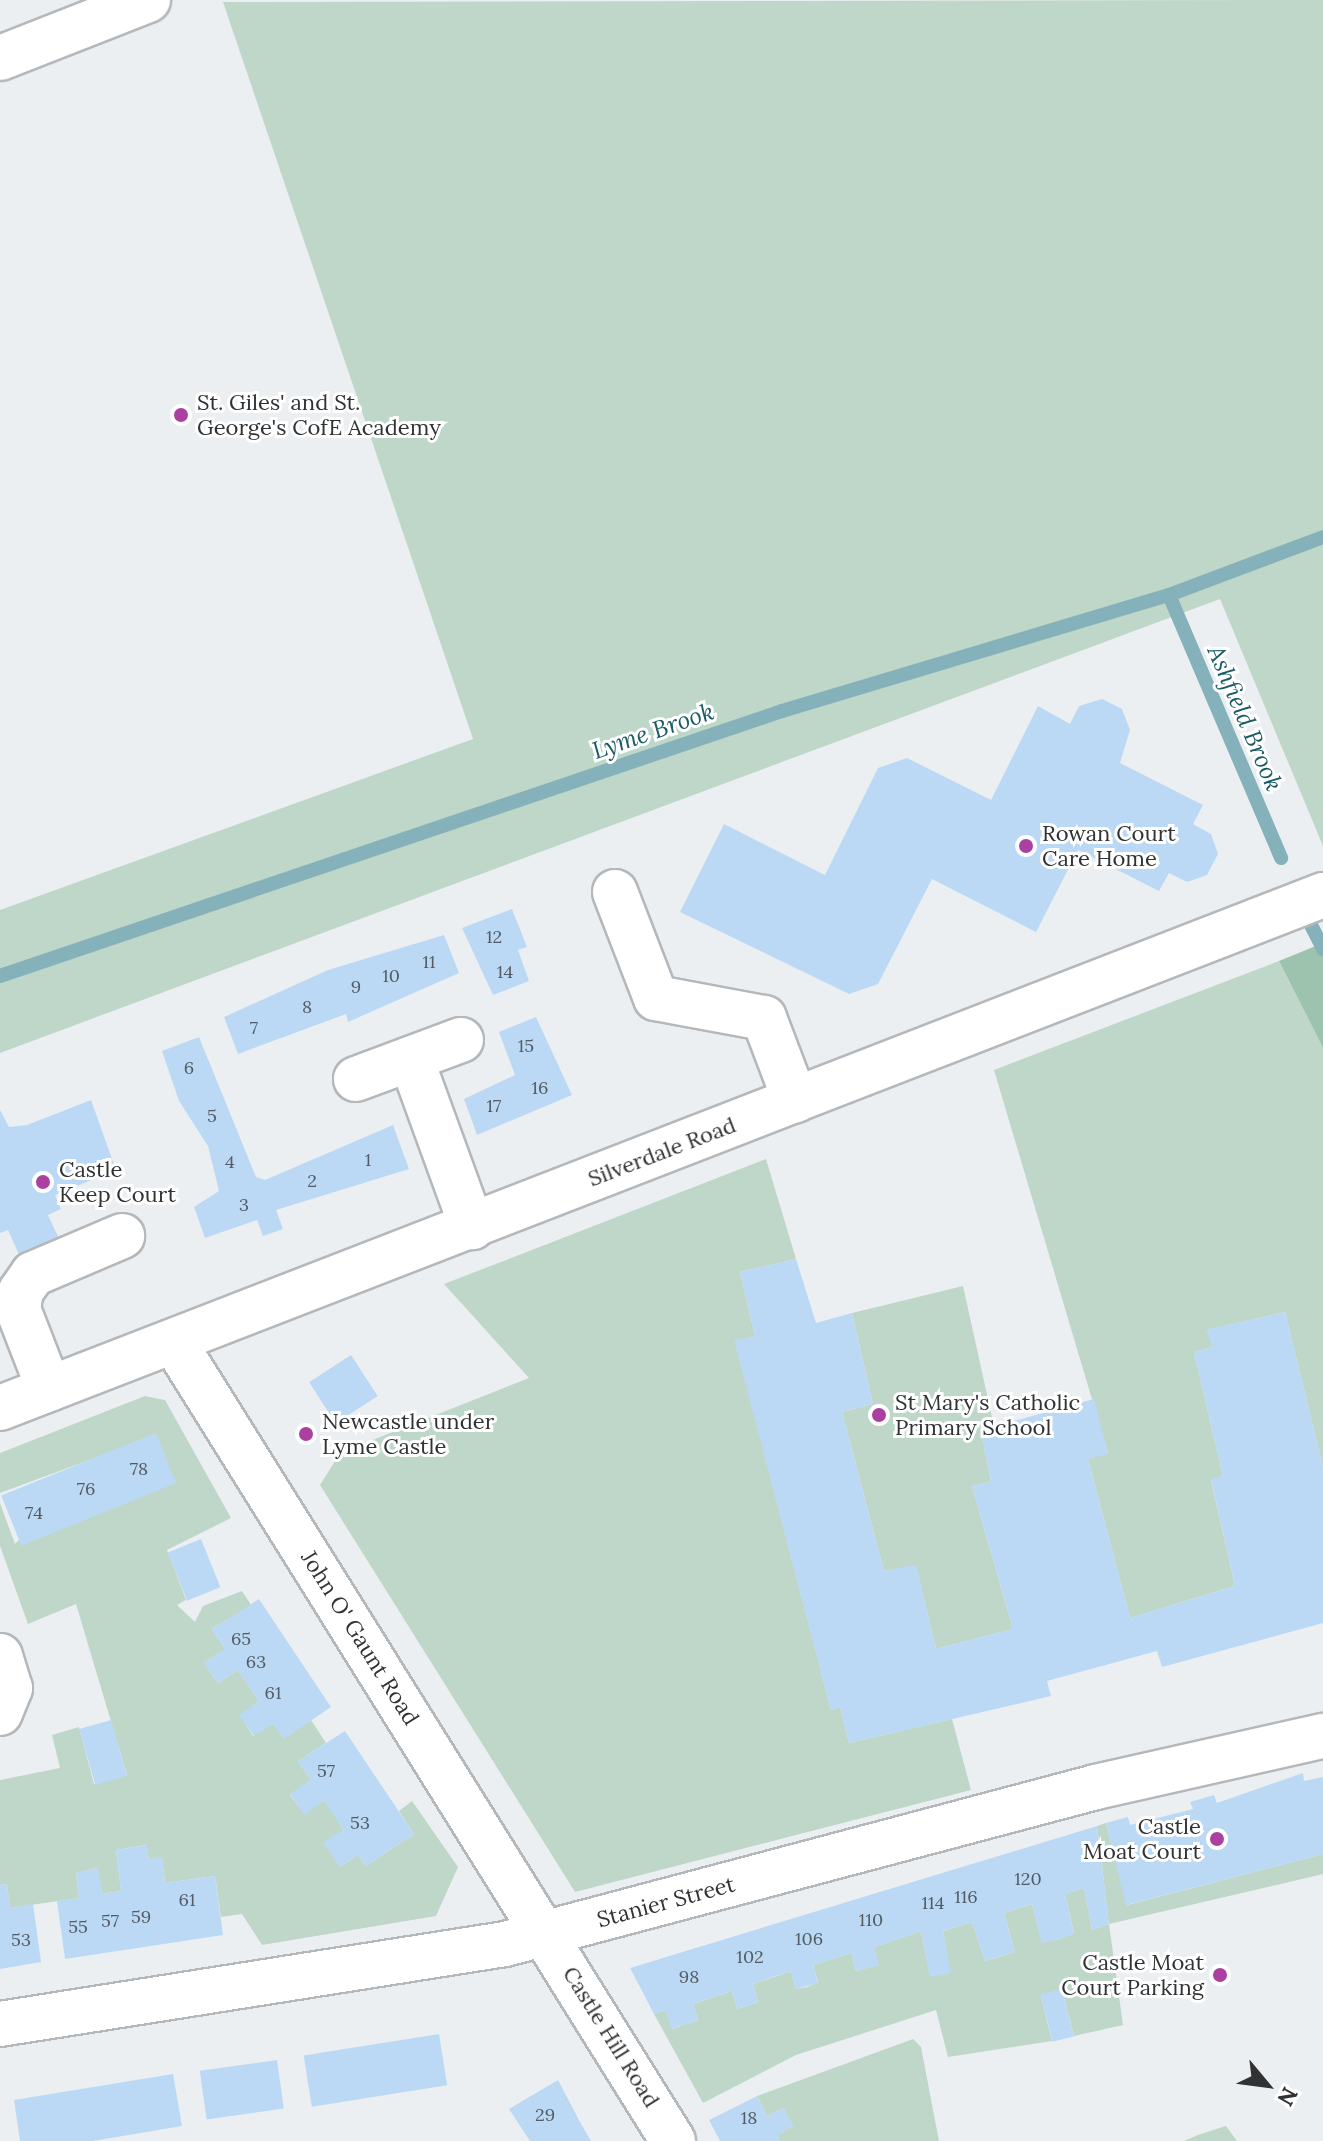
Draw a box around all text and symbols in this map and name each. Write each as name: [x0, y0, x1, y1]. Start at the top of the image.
place label: St. Giles' and St. George's CofE Academy: [197, 389, 441, 440]
marker: St. Giles' and St. George's CofE Academy: [172, 406, 190, 424]
water label: Ashfield Brook: [1201, 641, 1289, 795]
water label: Lyme Brook: [588, 697, 718, 765]
place label: Rowan Court Care Home: [1042, 820, 1176, 872]
marker: Rowan Court Care Home: [1017, 837, 1035, 855]
house number: 12: [486, 926, 502, 948]
house number: 11: [422, 951, 436, 973]
house number: 14: [497, 961, 513, 983]
house number: 10: [382, 965, 400, 987]
house number: 9: [351, 976, 361, 998]
house number: 8: [302, 996, 312, 1018]
house number: 7: [250, 1017, 258, 1039]
house number: 15: [518, 1035, 534, 1057]
house number: 6: [184, 1057, 194, 1079]
house number: 16: [532, 1077, 548, 1099]
house number: 17: [487, 1095, 501, 1117]
house number: 5: [207, 1105, 217, 1127]
street label: Silverdale Road: [584, 1112, 740, 1192]
house number: 1: [365, 1149, 371, 1171]
house number: 4: [225, 1151, 235, 1173]
place label: Castle Keep Court: [59, 1156, 176, 1208]
house number: 2: [307, 1170, 317, 1192]
marker: Castle Keep Court: [34, 1173, 52, 1191]
house number: 3: [239, 1194, 249, 1216]
place label: St Mary's Catholic Primary School: [895, 1389, 1080, 1440]
marker: St Mary's Catholic Primary School: [870, 1406, 888, 1424]
place label: Newcastle under Lyme Castle: [322, 1408, 494, 1460]
marker: Newcastle under Lyme Castle: [297, 1425, 315, 1443]
house number: 78: [130, 1458, 148, 1480]
house number: 76: [77, 1478, 95, 1500]
house number: 74: [25, 1502, 43, 1524]
street label: John O' Gaunt Road: [296, 1546, 424, 1730]
house number: 65: [231, 1628, 251, 1650]
house number: 63: [246, 1651, 266, 1673]
house number: 61: [265, 1682, 281, 1704]
house number: 57: [317, 1760, 335, 1782]
house number: 53: [350, 1812, 370, 1834]
place label: Castle Moat Court: [1083, 1813, 1201, 1864]
marker: Castle Moat Court: [1208, 1830, 1226, 1848]
house number: 120: [1014, 1868, 1042, 1890]
street label: Stanier Street: [594, 1871, 738, 1933]
house number: 116: [954, 1886, 978, 1908]
house number: 61: [179, 1889, 195, 1911]
house number: 114: [922, 1892, 944, 1914]
house number: 59: [131, 1906, 151, 1928]
house number: 110: [859, 1909, 883, 1931]
house number: 57: [101, 1910, 119, 1932]
house number: 55: [68, 1916, 88, 1938]
house number: 106: [795, 1928, 823, 1950]
house number: 53: [11, 1929, 31, 1951]
house number: 102: [736, 1946, 764, 1968]
place label: Castle Moat Court Parking: [1061, 1949, 1204, 2000]
street label: Castle Hill Road: [557, 1962, 665, 2112]
house number: 98: [679, 1966, 699, 1988]
marker: Castle Moat Court Parking: [1211, 1966, 1229, 1984]
north arrow: [1227, 2045, 1307, 2125]
text: N: [1272, 2082, 1304, 2111]
house number: 29: [535, 2104, 555, 2126]
house number: 18: [741, 2107, 757, 2129]

